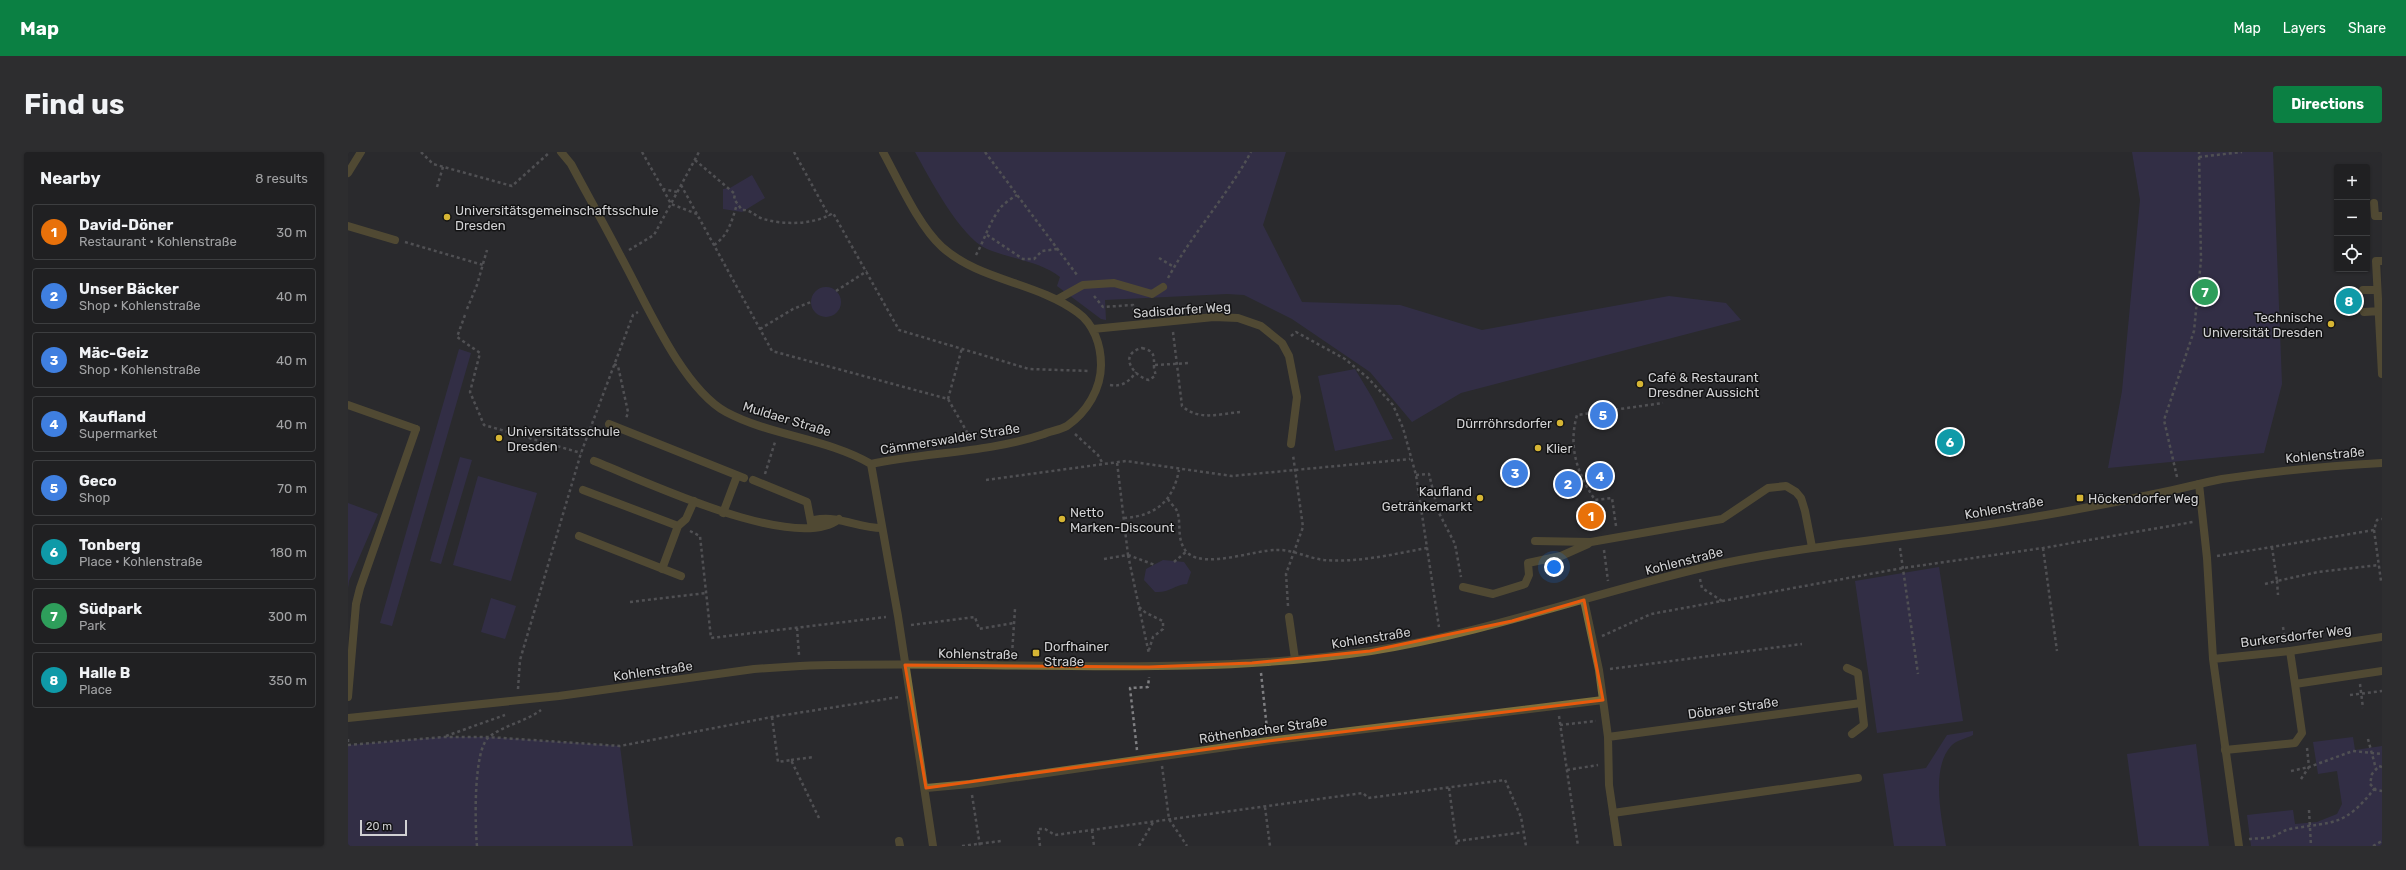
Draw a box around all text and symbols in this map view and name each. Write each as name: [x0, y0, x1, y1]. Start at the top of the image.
text: Map: [20, 17, 59, 40]
text: Map: [2234, 20, 2261, 37]
text: Layers: [2283, 20, 2326, 37]
text: Share: [2348, 20, 2386, 37]
button: Directions: [2273, 86, 2382, 123]
text: Find us: [24, 88, 124, 121]
map controls: [2334, 164, 2370, 272]
button: +: [2334, 164, 2370, 200]
text: Nearby: [40, 168, 101, 188]
text: 8 results: [255, 171, 308, 186]
button: −: [2334, 200, 2370, 236]
place label: Universitätsgemeinschaftsschule Dresden: [455, 203, 658, 233]
marker: Universitätsgemeinschaftsschule Dresden: [442, 212, 452, 222]
text: David-Döner: [79, 216, 173, 234]
text: 1: [51, 225, 57, 240]
text: 30 m: [276, 225, 307, 240]
text: Restaurant · Kohlenstraße: [79, 234, 237, 249]
button: locate: [2334, 236, 2370, 272]
pin: 7: [2192, 277, 2218, 307]
text: Unser Bäcker: [79, 280, 179, 298]
pin: 8: [2336, 286, 2362, 316]
text: 2: [50, 289, 58, 304]
text: 40 m: [276, 289, 307, 304]
text: Shop · Kohlenstraße: [79, 298, 201, 313]
street label: Sadisdorfer Weg: [1133, 299, 1231, 322]
place label: Technische Universität Dresden: [2203, 310, 2323, 340]
marker: Technische Universität Dresden: [2326, 319, 2336, 329]
text: Mäc-Geiz: [79, 344, 149, 362]
text: 3: [50, 353, 58, 368]
text: 40 m: [276, 353, 307, 368]
text: Shop · Kohlenstraße: [79, 362, 201, 377]
place label: Café & Restaurant Dresdner Aussicht: [1648, 370, 1759, 400]
marker: Café & Restaurant Dresdner Aussicht: [1635, 379, 1645, 389]
street label: Muldaer Straße: [741, 398, 833, 440]
pin: 5: [1590, 400, 1616, 430]
text: Kaufland: [79, 408, 146, 426]
place label: Dürrröhrsdorfer: [1456, 416, 1552, 431]
text: 4: [50, 417, 58, 432]
text: 40 m: [276, 417, 307, 432]
marker: Dürrröhrsdorfer: [1555, 418, 1565, 428]
street label: Cämmerswalder Straße: [879, 421, 1021, 457]
place label: Universitätsschule Dresden: [507, 424, 620, 454]
text: Supermarket: [79, 426, 157, 441]
pin: 6: [1937, 427, 1963, 457]
marker: Universitätsschule Dresden: [494, 433, 504, 443]
place label: Klier: [1546, 441, 1572, 456]
marker: Klier: [1533, 443, 1543, 453]
street label: Kohlenstraße: [2285, 444, 2365, 466]
pin: 3: [1502, 458, 1528, 488]
pin: 4: [1587, 461, 1613, 491]
pin: 2: [1555, 469, 1581, 499]
text: Geco: [79, 472, 117, 490]
text: 5: [50, 481, 58, 496]
text: 70 m: [277, 481, 307, 496]
place label: Kaufland Getränkemarkt: [1382, 484, 1472, 514]
text: Shop: [79, 490, 110, 505]
place label: Höckendorfer Weg: [2088, 491, 2199, 507]
marker: Kaufland Getränkemarkt: [1475, 493, 1485, 503]
marker: Höckendorfer Weg: [2075, 493, 2085, 503]
street label: Kohlenstraße: [1963, 494, 2045, 522]
pin: 1: [1578, 501, 1604, 531]
place label: Netto Marken-Discount: [1070, 505, 1174, 535]
marker: Netto Marken-Discount: [1057, 514, 1067, 524]
text: Tonberg: [79, 536, 141, 554]
street label: Kohlenstraße: [1643, 544, 1725, 578]
text: 6: [50, 545, 58, 560]
text: 180 m: [270, 545, 307, 560]
text: Place · Kohlenstraße: [79, 554, 203, 569]
your location: [1544, 557, 1564, 577]
text: Südpark: [79, 600, 142, 618]
text: 7: [50, 609, 58, 624]
text: 300 m: [268, 609, 307, 624]
text: Park: [79, 618, 106, 633]
street label: Burkersdorfer Weg: [2240, 622, 2353, 651]
street label: Kohlenstraße: [1330, 624, 1412, 652]
place label: Dorfhainer Straße: [1044, 639, 1109, 669]
street label: Kohlenstraße: [938, 646, 1018, 662]
marker: Dorfhainer Straße: [1031, 648, 1041, 658]
street label: Kohlenstraße: [612, 658, 694, 684]
text: Halle B: [79, 664, 130, 682]
text: 8: [50, 673, 58, 688]
text: 350 m: [268, 673, 307, 688]
text: Place: [79, 682, 112, 697]
street label: Döbraer Straße: [1687, 694, 1779, 722]
street label: Röthenbacher Straße: [1198, 714, 1328, 746]
scale bar: [360, 818, 407, 837]
text: 20 m: [366, 820, 392, 833]

